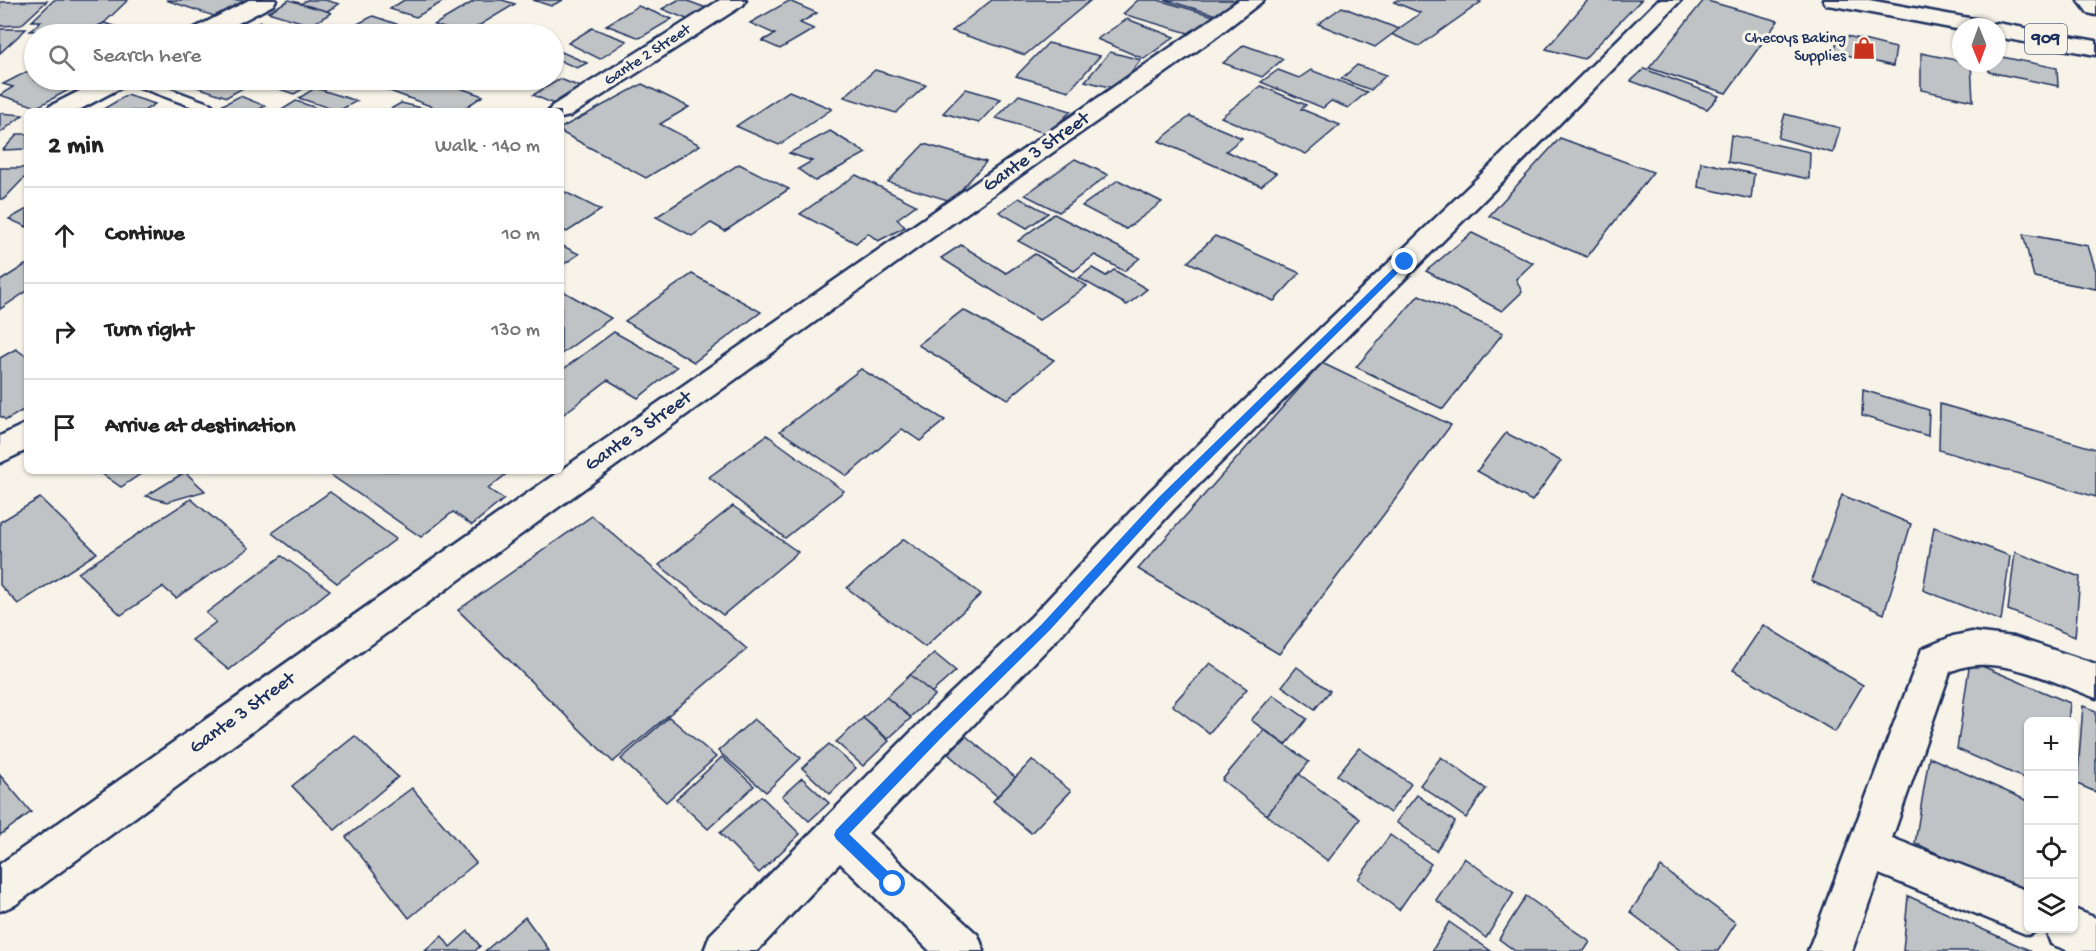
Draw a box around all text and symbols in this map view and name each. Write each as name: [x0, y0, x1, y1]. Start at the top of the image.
north arrow: [1952, 18, 2006, 72]
street label: Gante 2 Street: [601, 20, 696, 91]
search box: [24, 24, 564, 90]
road number: 909: [2025, 24, 2067, 54]
place label: Checoys Baking Supplies: [1745, 30, 1847, 67]
shop icon: Checoys Baking Supplies: [1851, 35, 1877, 61]
icon: search: [45, 41, 78, 74]
text: Search here: [93, 44, 201, 70]
street label: Gante 3 Street: [979, 107, 1096, 198]
text: 2 min: [48, 132, 103, 163]
text: Walk · 140 m: [435, 136, 540, 159]
icon: ahead: [48, 219, 81, 252]
text: Continue: [105, 222, 185, 248]
text: 10 m: [502, 224, 540, 247]
route end: [1391, 248, 1417, 274]
icon: right: [48, 315, 81, 348]
text: Turn right: [105, 318, 193, 344]
text: 130 m: [491, 320, 540, 343]
street label: Gante 3 Street: [581, 386, 698, 477]
icon: arrive: [48, 411, 81, 444]
text: Arrive at destination: [105, 414, 295, 440]
street label: Gante 3 Street: [186, 667, 302, 760]
map controls: [2024, 717, 2078, 933]
button: +: [2024, 717, 2078, 771]
button: −: [2024, 771, 2078, 825]
button: locate: [2024, 825, 2078, 879]
route start: [879, 870, 905, 896]
button: layers: [2024, 879, 2078, 933]

